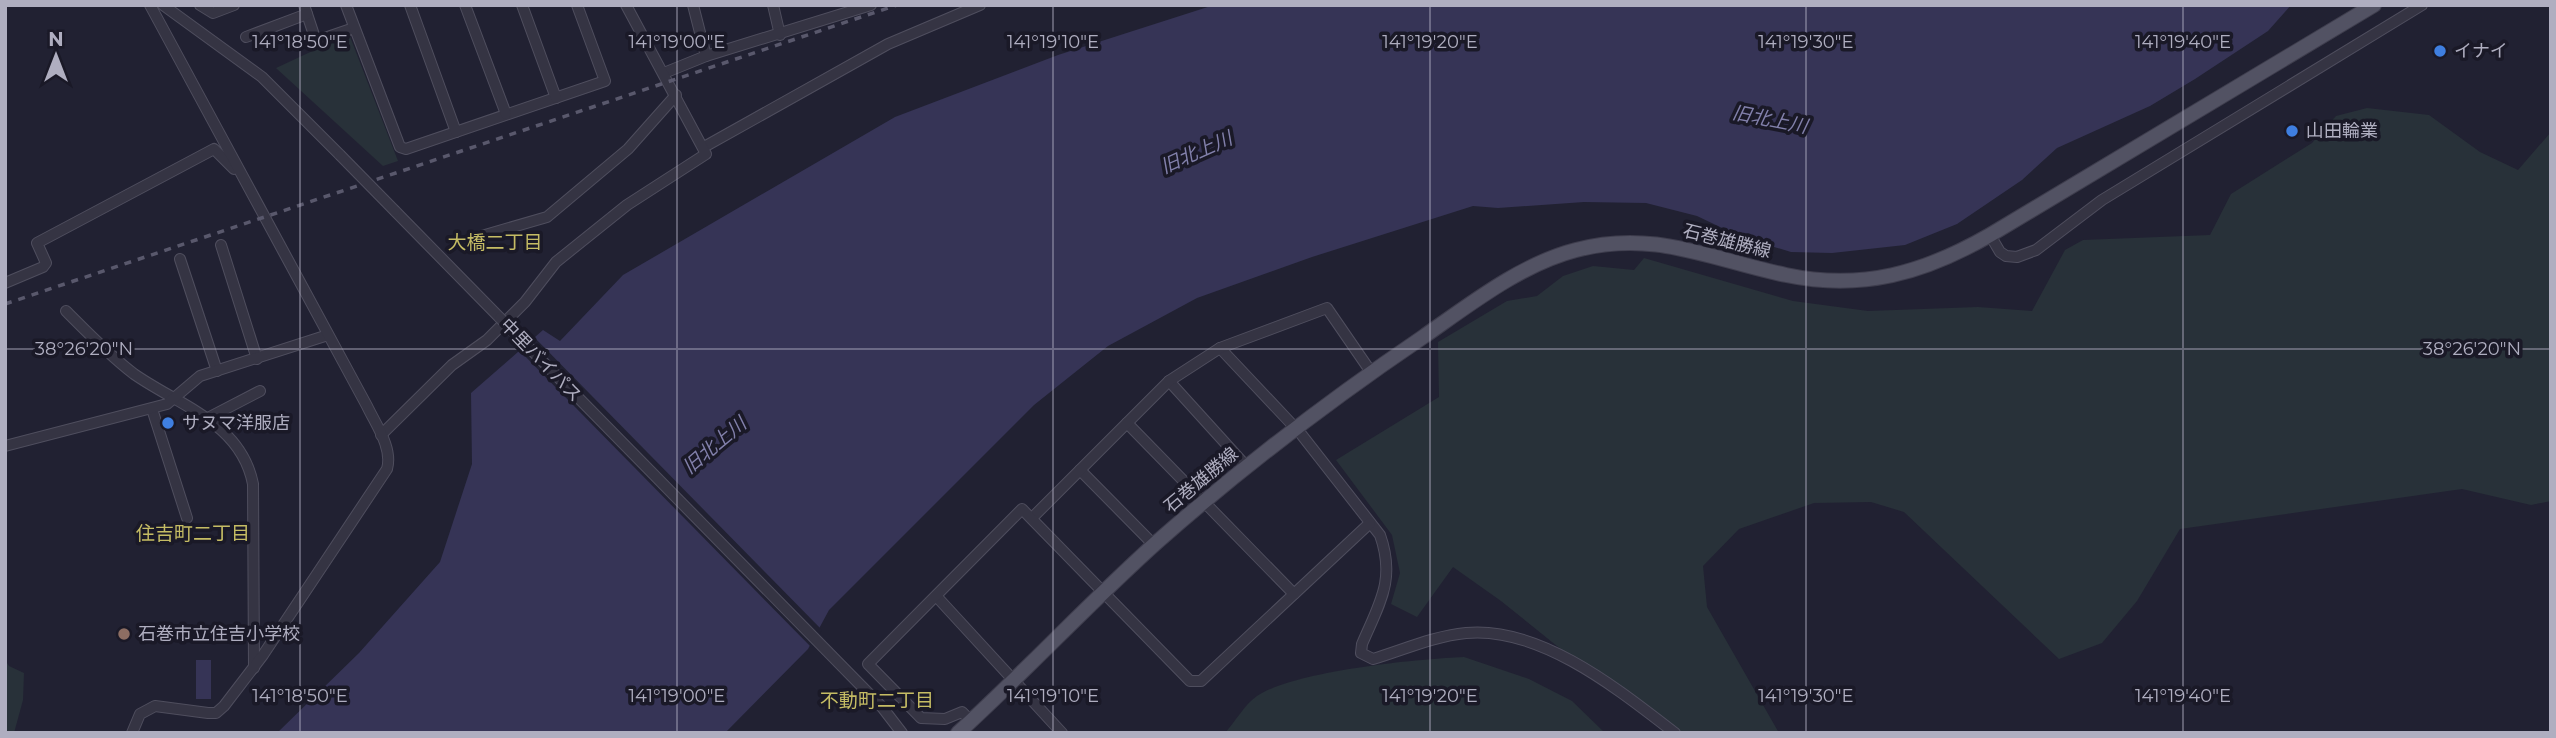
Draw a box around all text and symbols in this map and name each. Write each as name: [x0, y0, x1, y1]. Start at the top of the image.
north arrow: [21, 21, 91, 91]
text: N: [48, 28, 64, 51]
text: 141°18'50"E: [252, 31, 348, 53]
text: 141°19'00"E: [629, 31, 725, 53]
text: 141°19'10"E: [1007, 31, 1099, 53]
text: 141°19'20"E: [1382, 31, 1478, 53]
text: 141°19'30"E: [1758, 31, 1854, 53]
text: 141°19'40"E: [2135, 31, 2231, 53]
place label: イナイ: [2454, 40, 2508, 62]
marker: イナイ: [2432, 43, 2448, 59]
water label: 旧北上川: [1730, 101, 1811, 138]
place label: 山田輪業: [2306, 120, 2378, 142]
marker: 山田輪業: [2284, 123, 2300, 139]
water label: 旧北上川: [1157, 126, 1237, 178]
street label: 石巻雄勝線: [1681, 219, 1773, 263]
district label: 大橋二丁目: [447, 231, 543, 254]
street label: 中里バイパス: [496, 314, 586, 406]
text: 38°26'20"N: [35, 338, 133, 360]
text: 38°26'20"N: [2423, 338, 2521, 360]
water label: 旧北上川: [678, 411, 752, 479]
place label: サヌマ洋服店: [182, 412, 290, 434]
marker: サヌマ洋服店: [160, 415, 176, 431]
street label: 石巻雄勝線: [1159, 443, 1243, 517]
district label: 住吉町二丁目: [136, 522, 250, 545]
place label: 石巻市立住吉小学校: [138, 623, 300, 645]
marker: 石巻市立住吉小学校: [116, 626, 132, 642]
text: 141°18'50"E: [252, 685, 348, 707]
text: 141°19'00"E: [629, 685, 725, 707]
text: 141°19'10"E: [1007, 685, 1099, 707]
text: 141°19'20"E: [1382, 685, 1478, 707]
text: 141°19'30"E: [1758, 685, 1854, 707]
text: 141°19'40"E: [2135, 685, 2231, 707]
district label: 不動町二丁目: [820, 689, 934, 712]

